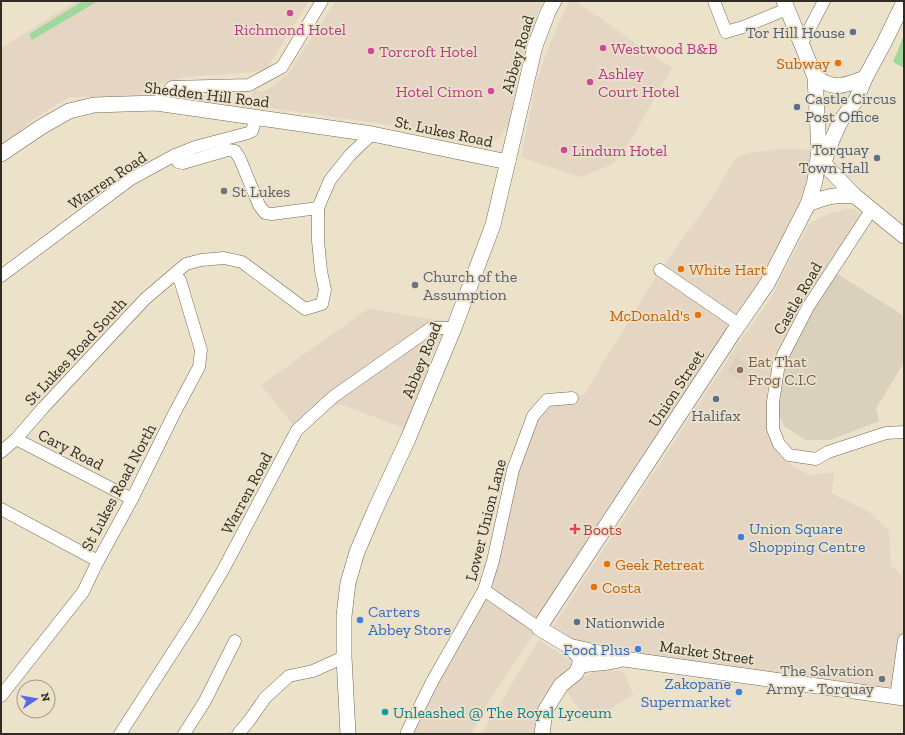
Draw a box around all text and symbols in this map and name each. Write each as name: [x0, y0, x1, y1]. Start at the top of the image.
marker: Richmond Hotel: [285, 8, 295, 18]
street label: Abbey Road: [497, 13, 538, 95]
place label: Richmond Hotel: [234, 20, 346, 39]
place label: Tor Hill House: [746, 23, 845, 42]
marker: Tor Hill House: [848, 27, 858, 37]
place label: Westwood B&B: [611, 39, 718, 58]
place label: Torcroft Hotel: [379, 42, 477, 61]
marker: Westwood B&B: [598, 43, 608, 53]
marker: Torcroft Hotel: [366, 46, 376, 56]
place label: Subway: [776, 54, 831, 73]
marker: Subway: [833, 58, 843, 68]
place label: Ashley Court Hotel: [598, 64, 679, 101]
street label: Shedden Hill Road: [143, 77, 271, 112]
marker: Ashley Court Hotel: [585, 77, 595, 87]
place label: Hotel Cimon: [396, 82, 484, 101]
marker: Hotel Cimon: [486, 86, 496, 96]
place label: Castle Circus Post Office: [805, 89, 896, 126]
marker: Castle Circus Post Office: [792, 102, 802, 112]
street label: St. Lukes Road: [393, 112, 495, 151]
place label: Torquay Town Hall: [799, 140, 870, 177]
place label: Lindum Hotel: [572, 141, 667, 160]
marker: Lindum Hotel: [559, 145, 569, 155]
street label: Warren Road: [65, 147, 150, 213]
marker: Torquay Town Hall: [872, 153, 882, 163]
place label: St Lukes: [232, 182, 290, 201]
marker: St Lukes: [219, 186, 229, 196]
street label: Castle Road: [769, 258, 826, 338]
place label: White Hart: [689, 260, 767, 279]
marker: White Hart: [676, 264, 686, 274]
place label: Church of the Assumption: [423, 267, 517, 304]
marker: Church of the Assumption: [410, 280, 420, 290]
street label: St Lukes Road South: [21, 293, 130, 409]
place label: McDonald's: [610, 306, 690, 325]
marker: McDonald's: [693, 310, 703, 320]
street label: Abbey Road: [398, 319, 445, 401]
street label: Union Street: [645, 346, 708, 430]
place label: Eat That Frog C.I.C: [748, 352, 816, 389]
marker: Eat That Frog C.I.C: [735, 365, 745, 375]
marker: Halifax: [711, 394, 721, 404]
place label: Halifax: [691, 406, 741, 425]
street label: St Lukes Road North: [77, 420, 160, 554]
street label: Cary Road: [35, 425, 107, 474]
street label: Warren Road: [217, 449, 276, 537]
street label: Lower Union Lane: [461, 457, 510, 583]
place label: Union Square Shopping Centre: [749, 519, 866, 556]
place label: Boots: [583, 520, 622, 539]
marker: Boots: [570, 524, 580, 534]
marker: Union Square Shopping Centre: [736, 532, 746, 542]
place label: Geek Retreat: [615, 555, 704, 574]
marker: Geek Retreat: [602, 559, 612, 569]
place label: Costa: [602, 578, 641, 597]
marker: Costa: [589, 582, 599, 592]
place label: Carters Abbey Store: [368, 602, 451, 639]
place label: Nationwide: [585, 613, 665, 632]
marker: Carters Abbey Store: [355, 615, 365, 625]
marker: Nationwide: [572, 617, 582, 627]
street label: Market Street: [658, 636, 756, 669]
place label: Food Plus: [563, 640, 630, 659]
marker: Food Plus: [633, 644, 643, 654]
place label: The Salvation Army - Torquay: [766, 661, 875, 698]
place label: Zakopane Supermarket: [641, 674, 731, 711]
marker: The Salvation Army - Torquay: [877, 674, 887, 684]
north arrow: [16, 679, 56, 719]
marker: Zakopane Supermarket: [734, 687, 744, 697]
text: N: [38, 692, 53, 703]
place label: Unleashed @ The Royal Lyceum: [393, 703, 612, 722]
marker: Unleashed @ The Royal Lyceum: [380, 707, 390, 717]

